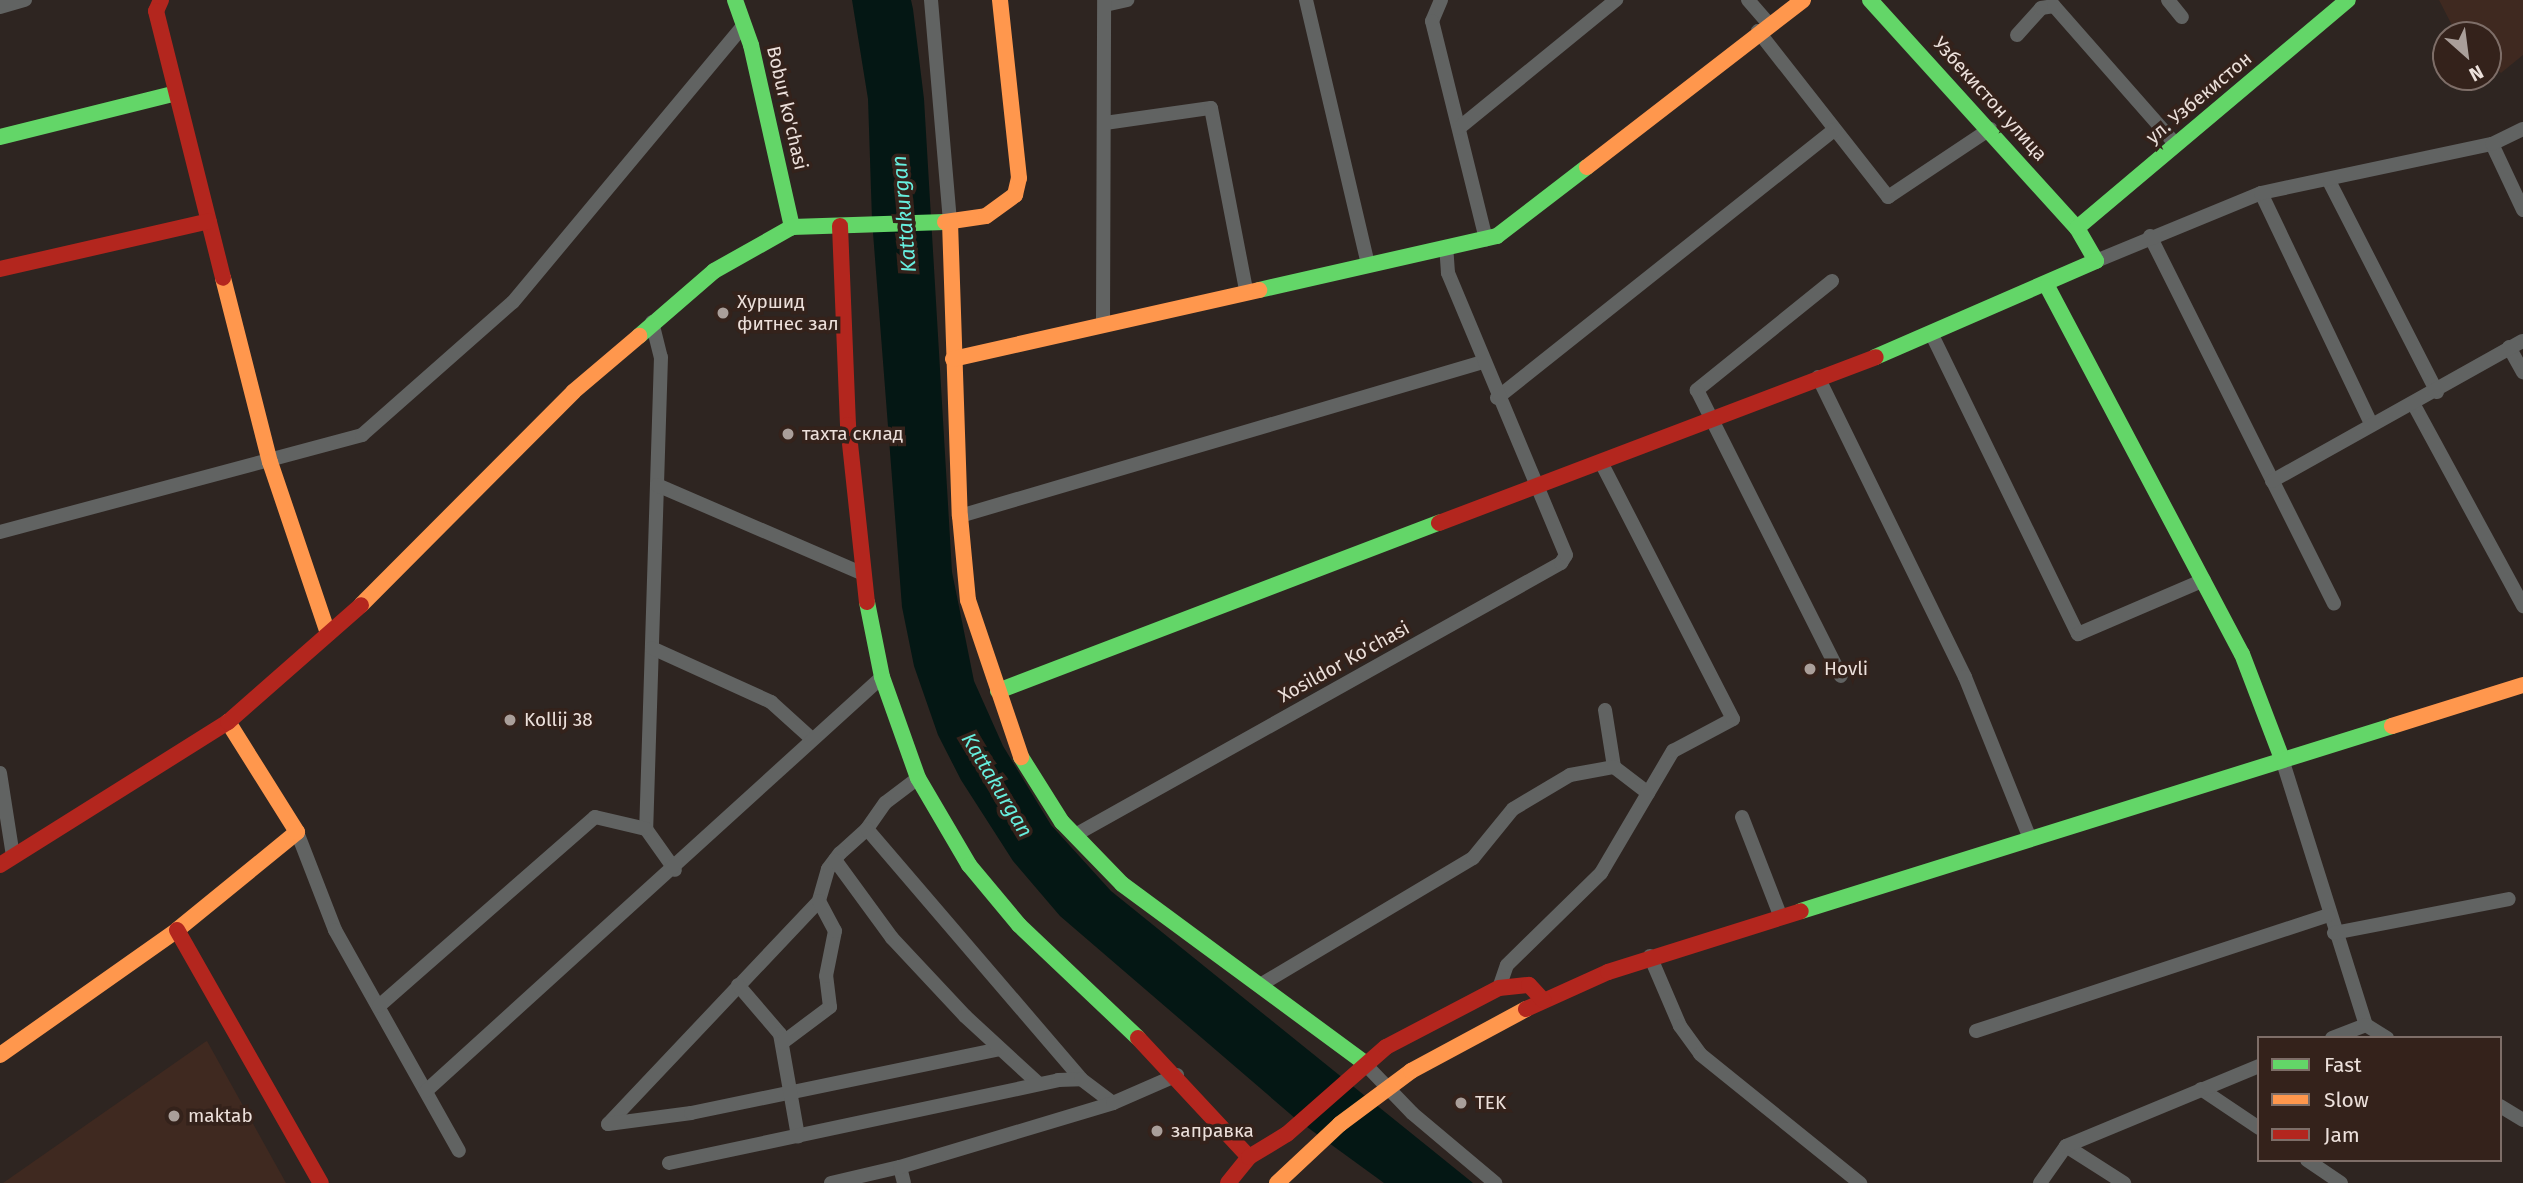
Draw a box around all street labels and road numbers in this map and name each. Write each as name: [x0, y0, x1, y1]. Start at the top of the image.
street label: Узбекистон улица: [1928, 32, 2052, 166]
street label: Bobur ko'chasi: [762, 44, 812, 172]
street label: ул. Узбекистон: [2142, 47, 2256, 149]
street label: Xosildor Ko’chasi: [1275, 617, 1413, 707]

